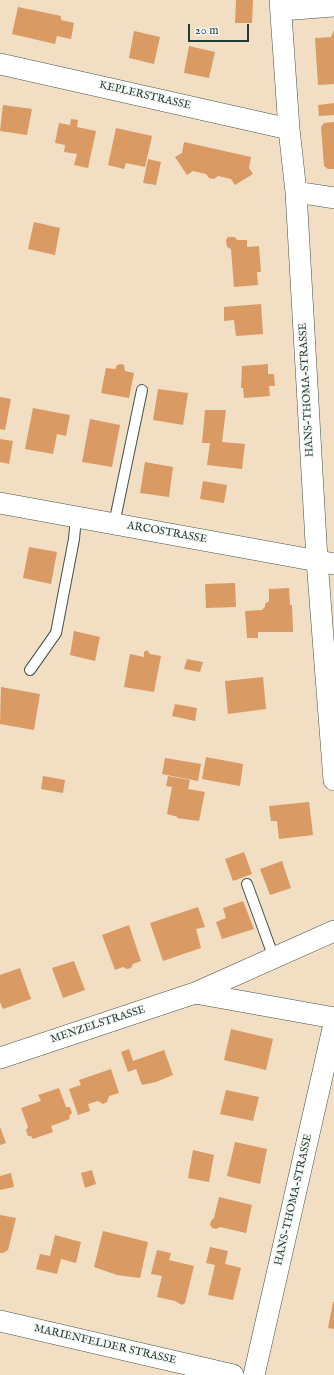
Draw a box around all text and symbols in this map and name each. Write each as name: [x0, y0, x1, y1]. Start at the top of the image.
scale bar: [190, 16, 251, 42]
text: 20 m: [195, 23, 218, 38]
street label: KEPLERSTRASSE: [98, 79, 192, 113]
street label: HANS-THOMA-STRASSE: [297, 322, 317, 458]
street label: ARCOSTRASSE: [126, 519, 208, 547]
street label: MENZELSTRASSE: [49, 1003, 147, 1047]
street label: HANS-THOMA-STRASSE: [272, 1133, 316, 1267]
street label: MARIENFELDER STRASSE: [33, 1322, 177, 1368]

